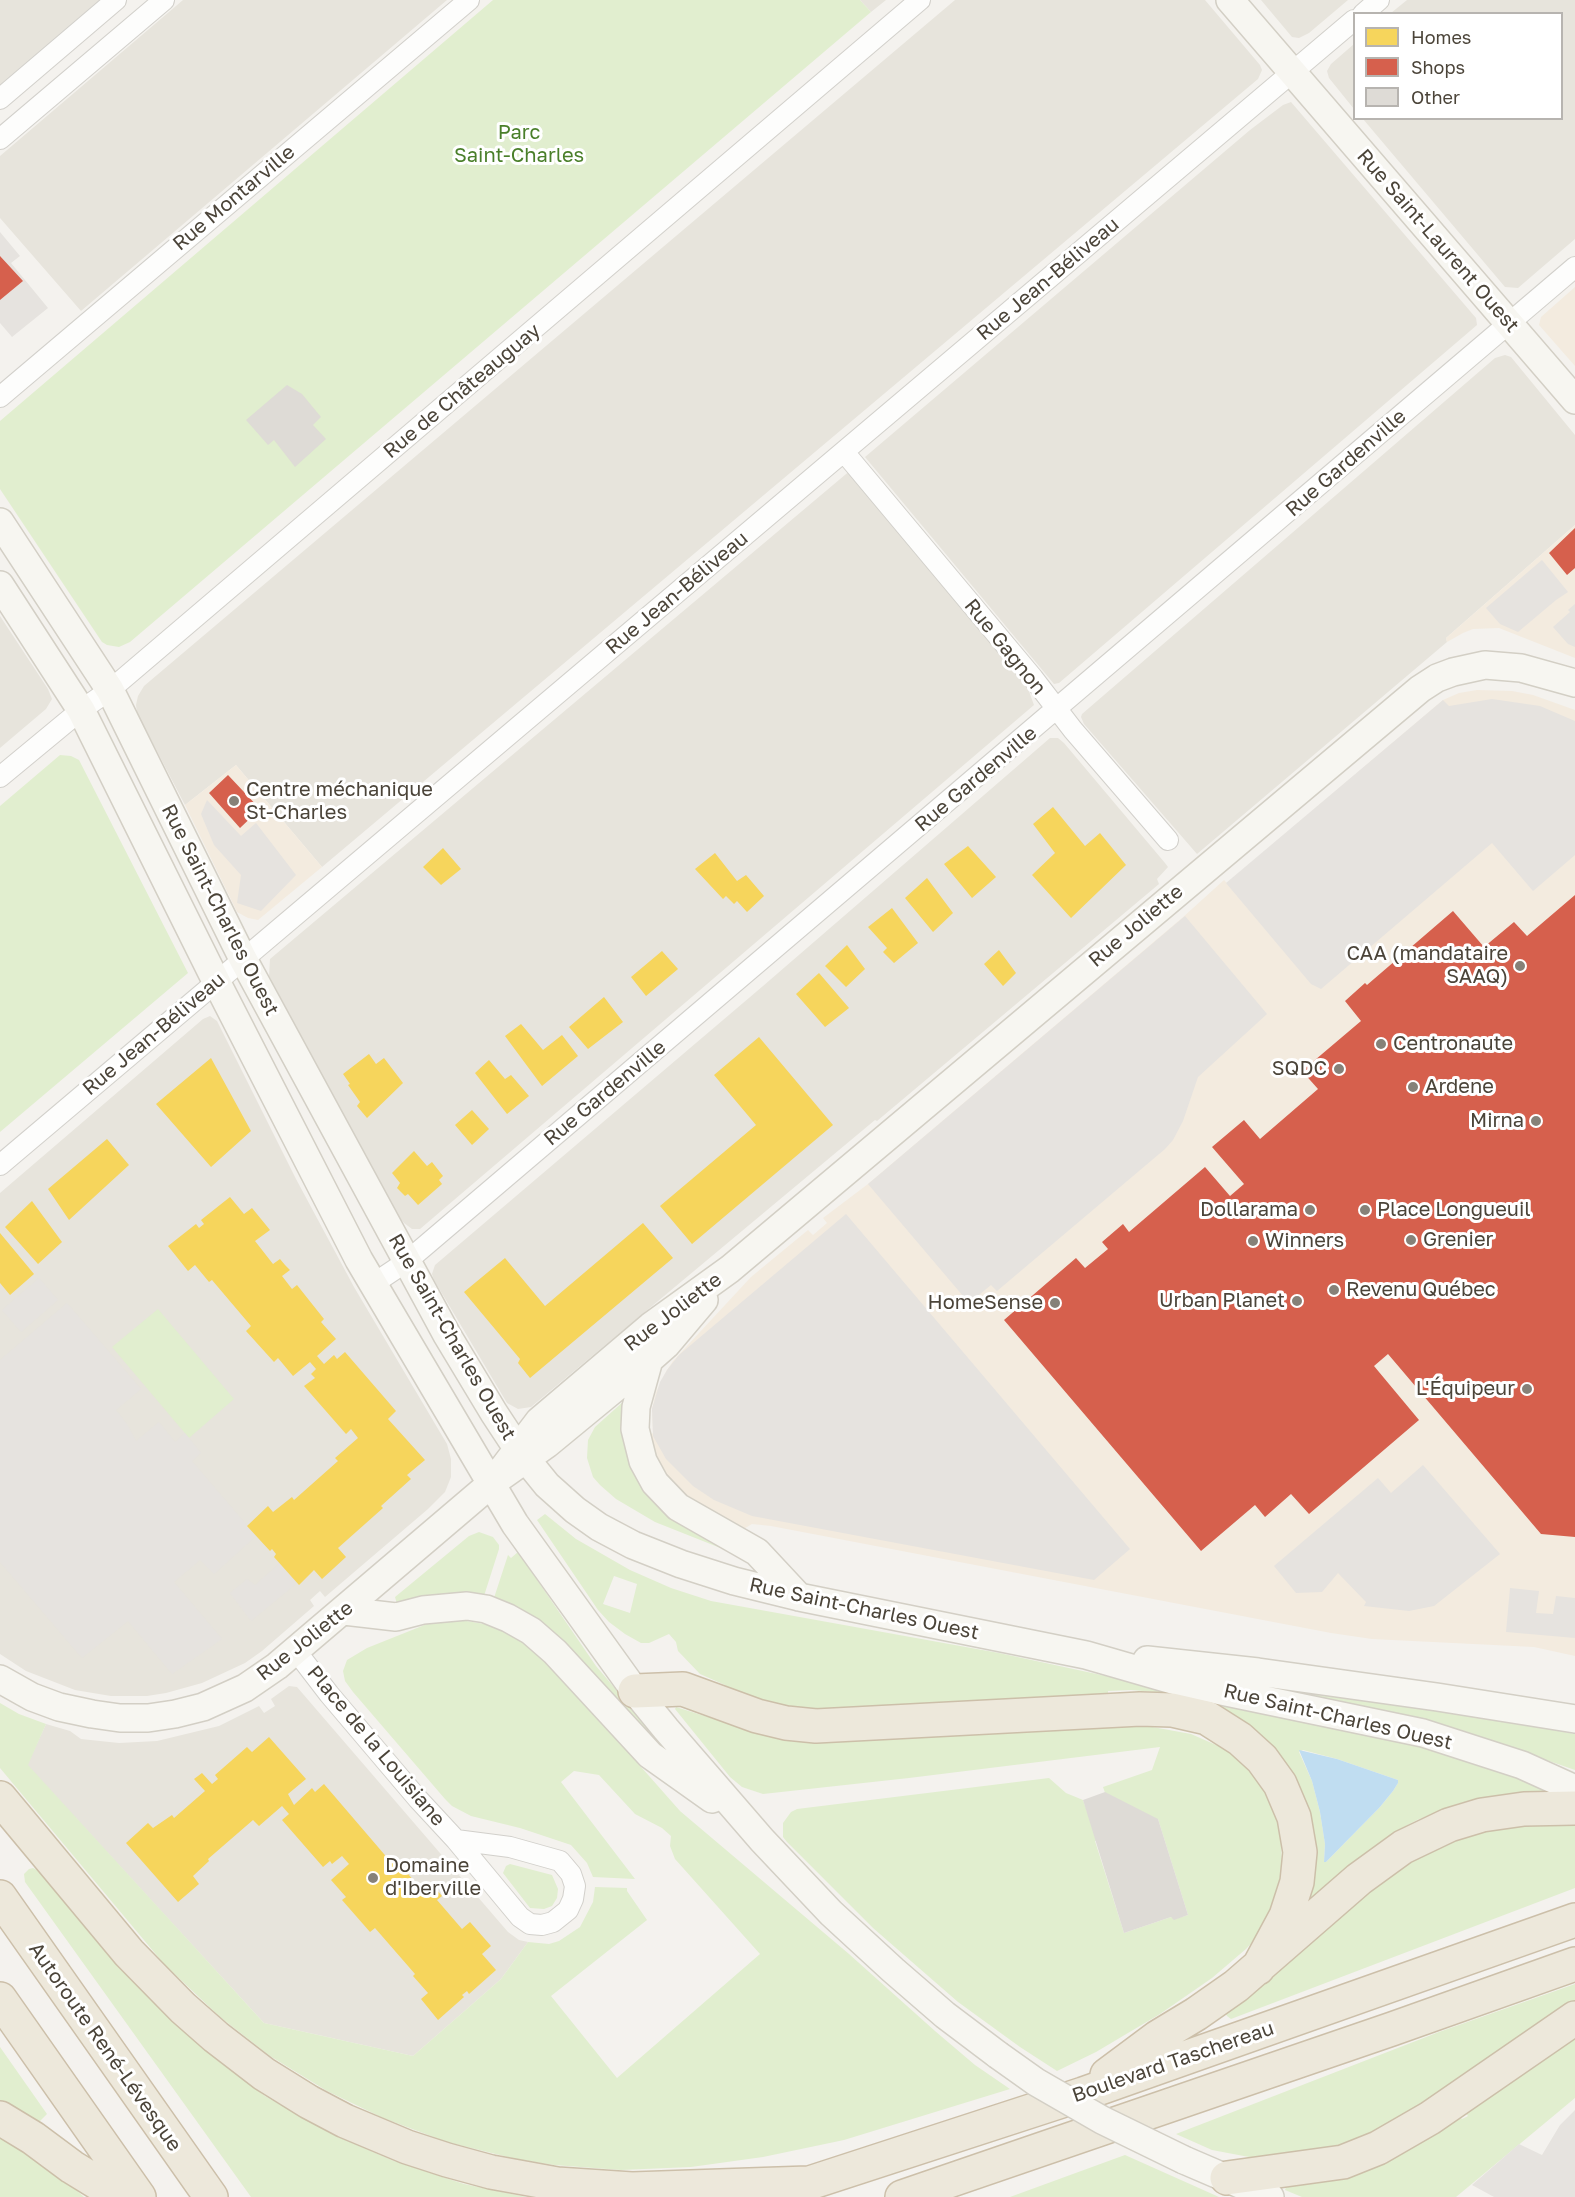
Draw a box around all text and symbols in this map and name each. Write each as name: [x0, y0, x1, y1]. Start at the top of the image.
legend: [1353, 12, 1563, 120]
text: Homes: [1411, 26, 1471, 48]
text: Shops: [1411, 56, 1465, 78]
text: Other: [1411, 86, 1460, 108]
park label: Parc Saint-Charles: [454, 121, 584, 168]
street label: Rue Montarville: [168, 140, 300, 256]
street label: Rue Saint-Laurent Ouest: [1352, 144, 1524, 338]
street label: Rue Jean-Béliveau: [972, 212, 1124, 346]
street label: Rue de Châteauguay: [379, 318, 545, 464]
street label: Rue Gardenville: [1281, 404, 1411, 522]
street label: Rue Jean-Béliveau: [601, 526, 753, 660]
street label: Rue Gagnon: [959, 594, 1051, 700]
street label: Rue Gardenville: [910, 721, 1042, 837]
place label: Centre méchanique St-Charles: [246, 778, 433, 825]
marker: Centre méchanique St-Charles: [227, 794, 241, 808]
street label: Rue Saint-Charles Ouest: [156, 800, 284, 1020]
street label: Rue Joliette: [1084, 880, 1188, 972]
place label: CAA (mandataire SAAQ): [1346, 942, 1508, 989]
marker: CAA (mandataire SAAQ): [1513, 959, 1527, 973]
street label: Rue Jean-Béliveau: [78, 967, 230, 1101]
place label: Centronaute: [1393, 1032, 1513, 1056]
street label: Rue Gardenville: [539, 1035, 671, 1151]
marker: Centronaute: [1374, 1037, 1388, 1051]
place label: SQDC: [1272, 1057, 1327, 1081]
marker: SQDC: [1332, 1062, 1346, 1076]
place label: Ardene: [1425, 1075, 1494, 1099]
marker: Ardene: [1406, 1080, 1420, 1094]
place label: Mirna: [1470, 1109, 1524, 1133]
marker: Mirna: [1529, 1114, 1543, 1128]
place label: Dollarama: [1200, 1198, 1298, 1222]
place label: Place Longueuil: [1377, 1198, 1531, 1222]
marker: Dollarama: [1303, 1203, 1317, 1217]
marker: Place Longueuil: [1358, 1203, 1372, 1217]
place label: Grenier: [1423, 1228, 1493, 1252]
place label: Winners: [1265, 1229, 1344, 1253]
street label: Rue Saint-Charles Ouest: [383, 1230, 521, 1444]
marker: Grenier: [1404, 1233, 1418, 1247]
marker: Winners: [1246, 1234, 1260, 1248]
street label: Rue Joliette: [620, 1268, 726, 1356]
place label: Revenu Québec: [1346, 1278, 1496, 1302]
marker: Revenu Québec: [1327, 1283, 1341, 1297]
place label: Urban Planet: [1159, 1289, 1285, 1313]
place label: HomeSense: [928, 1291, 1043, 1315]
marker: Urban Planet: [1290, 1294, 1304, 1308]
marker: HomeSense: [1048, 1296, 1062, 1310]
place label: L'Équipeur: [1416, 1377, 1515, 1401]
marker: L'Équipeur: [1520, 1382, 1534, 1396]
street label: Rue Saint-Charles Ouest: [747, 1573, 981, 1645]
street label: Rue Joliette: [252, 1596, 358, 1686]
street label: Place de la Louisiane: [302, 1661, 450, 1831]
street label: Rue Saint-Charles Ouest: [1221, 1679, 1455, 1755]
place label: Domaine d'Iberville: [385, 1854, 481, 1901]
marker: Domaine d'Iberville: [366, 1871, 380, 1885]
street label: Autoroute René-Lévesque: [24, 1938, 186, 2156]
street label: Boulevard Taschereau: [1069, 2016, 1277, 2108]

